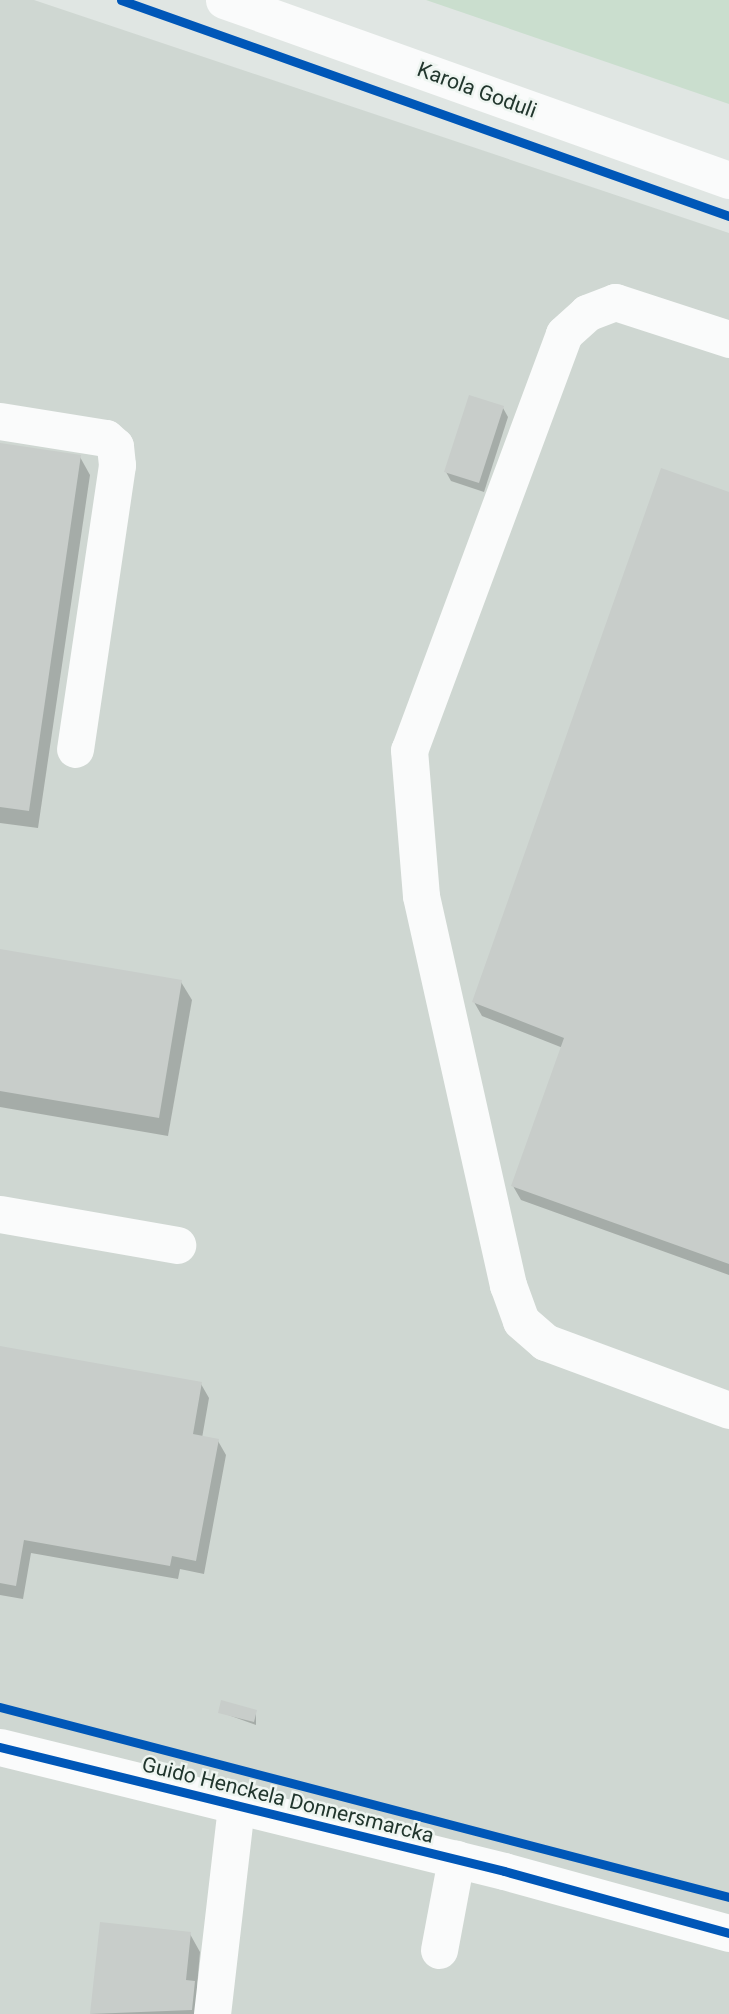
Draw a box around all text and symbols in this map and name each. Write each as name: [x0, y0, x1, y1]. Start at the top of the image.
street label: Karola Goduli: [414, 57, 540, 123]
street label: Guido Henckela Donnersmarcka: [139, 1751, 437, 1849]

